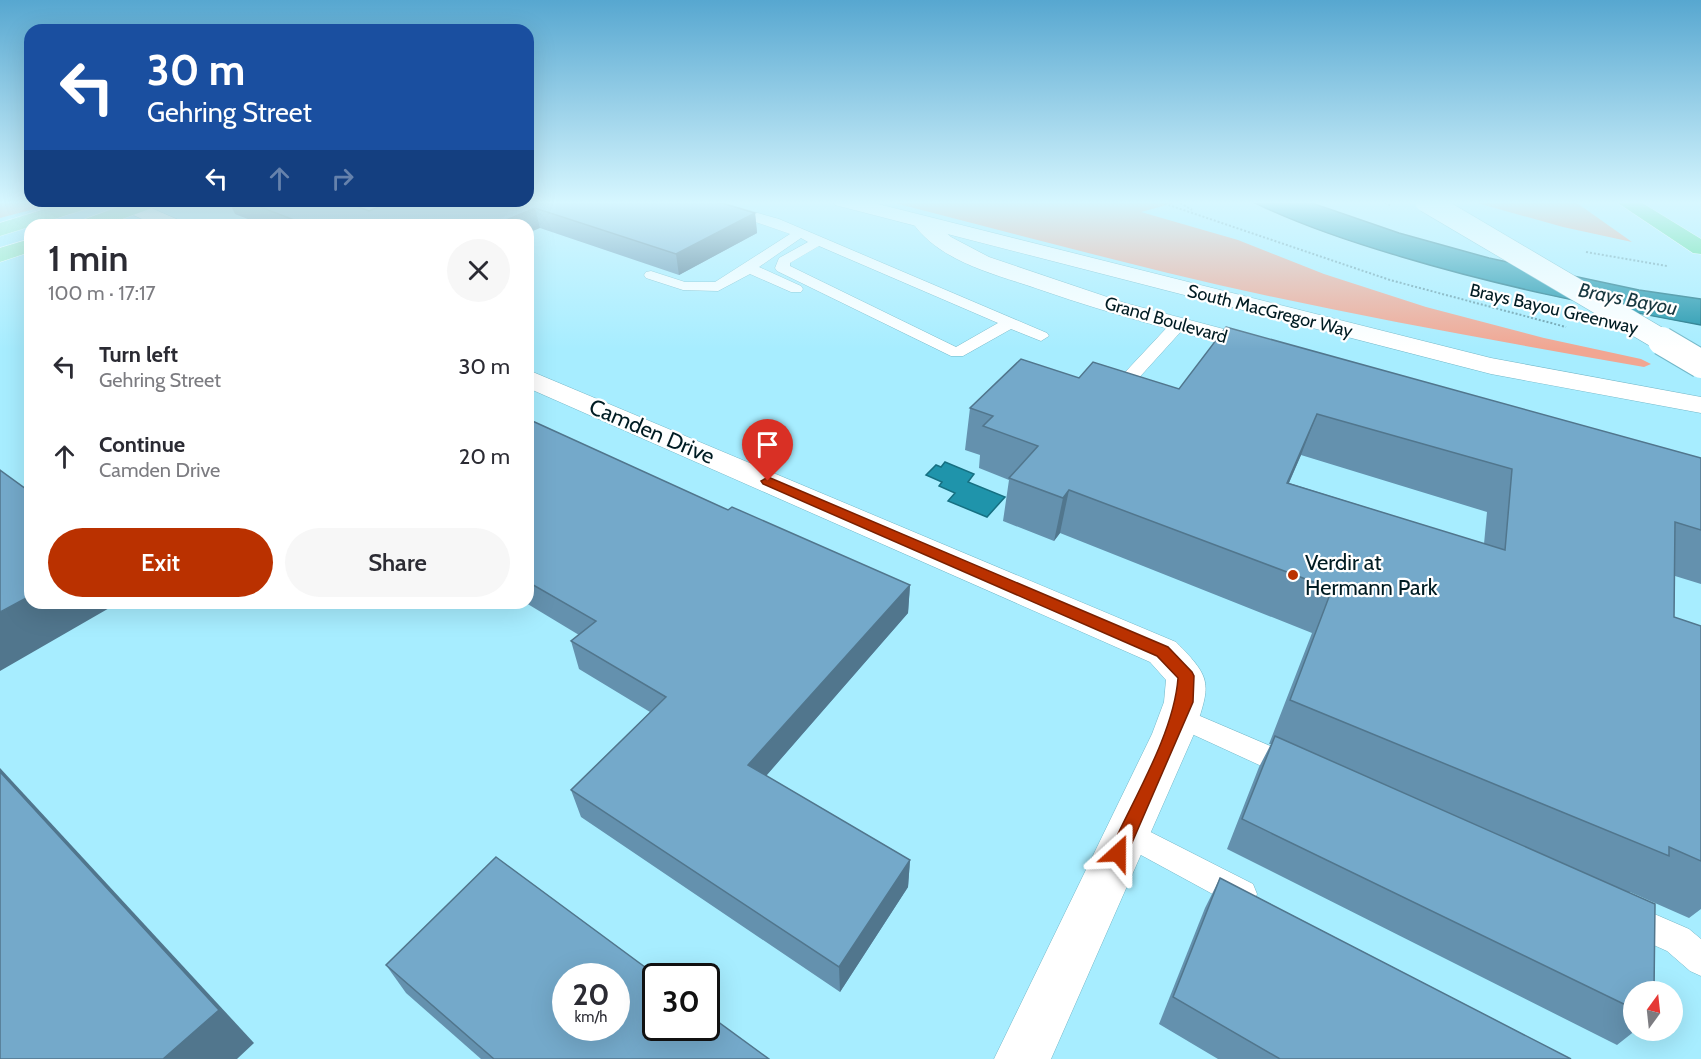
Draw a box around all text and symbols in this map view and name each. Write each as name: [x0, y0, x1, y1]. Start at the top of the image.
text: 30 m: [147, 44, 245, 96]
icon: left: [48, 48, 126, 126]
text: Gehring Street: [147, 96, 312, 129]
icon: left: [200, 162, 233, 195]
icon: ahead: [263, 162, 296, 195]
icon: right: [326, 162, 359, 195]
text: 1 min: [48, 236, 128, 280]
button: close: [447, 239, 510, 302]
water label: Brays Bayou: [1577, 278, 1680, 320]
street label: Brays Bayou Greenway: [1468, 279, 1640, 339]
street label: South MacGregor Way: [1185, 280, 1355, 342]
text: 100 m · 17:17: [48, 281, 156, 305]
street label: Grand Boulevard: [1102, 292, 1230, 348]
text: Turn left: [99, 341, 178, 368]
icon: left: [48, 350, 81, 383]
text: 30 m: [458, 353, 510, 380]
text: Gehring Street: [99, 368, 221, 392]
street label: Camden Drive: [585, 393, 719, 470]
pin: [742, 419, 793, 481]
icon: arrive: [751, 428, 784, 461]
text: Continue: [99, 431, 185, 458]
icon: ahead: [48, 440, 81, 473]
text: 20 m: [459, 443, 510, 470]
text: Camden Drive: [99, 458, 220, 482]
button: Exit: [48, 528, 273, 597]
button: Share: [285, 528, 510, 597]
place label: Verdir at Hermann Park: [1305, 549, 1438, 601]
marker: Verdir at Hermann Park: [1286, 568, 1300, 582]
position arrow: [1086, 821, 1150, 885]
speed limit sign: 30: [642, 963, 720, 1041]
text: 20: [572, 976, 610, 1013]
north arrow: [1623, 981, 1683, 1041]
map controls: [1623, 981, 1683, 1041]
text: km/h: [575, 1008, 607, 1026]

